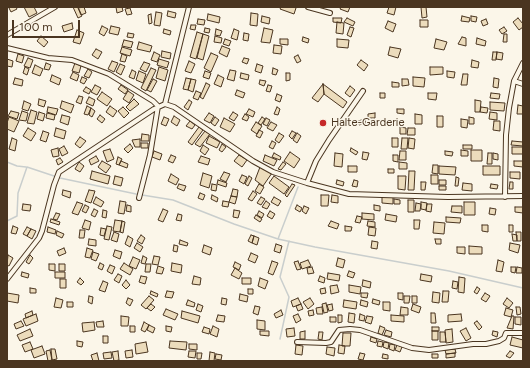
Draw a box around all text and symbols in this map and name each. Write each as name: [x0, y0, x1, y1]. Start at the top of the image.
scale bar: [14, 12, 82, 38]
text: 100 m: [19, 20, 53, 34]
place label: Halte-Garderie: [331, 116, 404, 130]
marker: Halte-Garderie: [318, 118, 328, 128]

